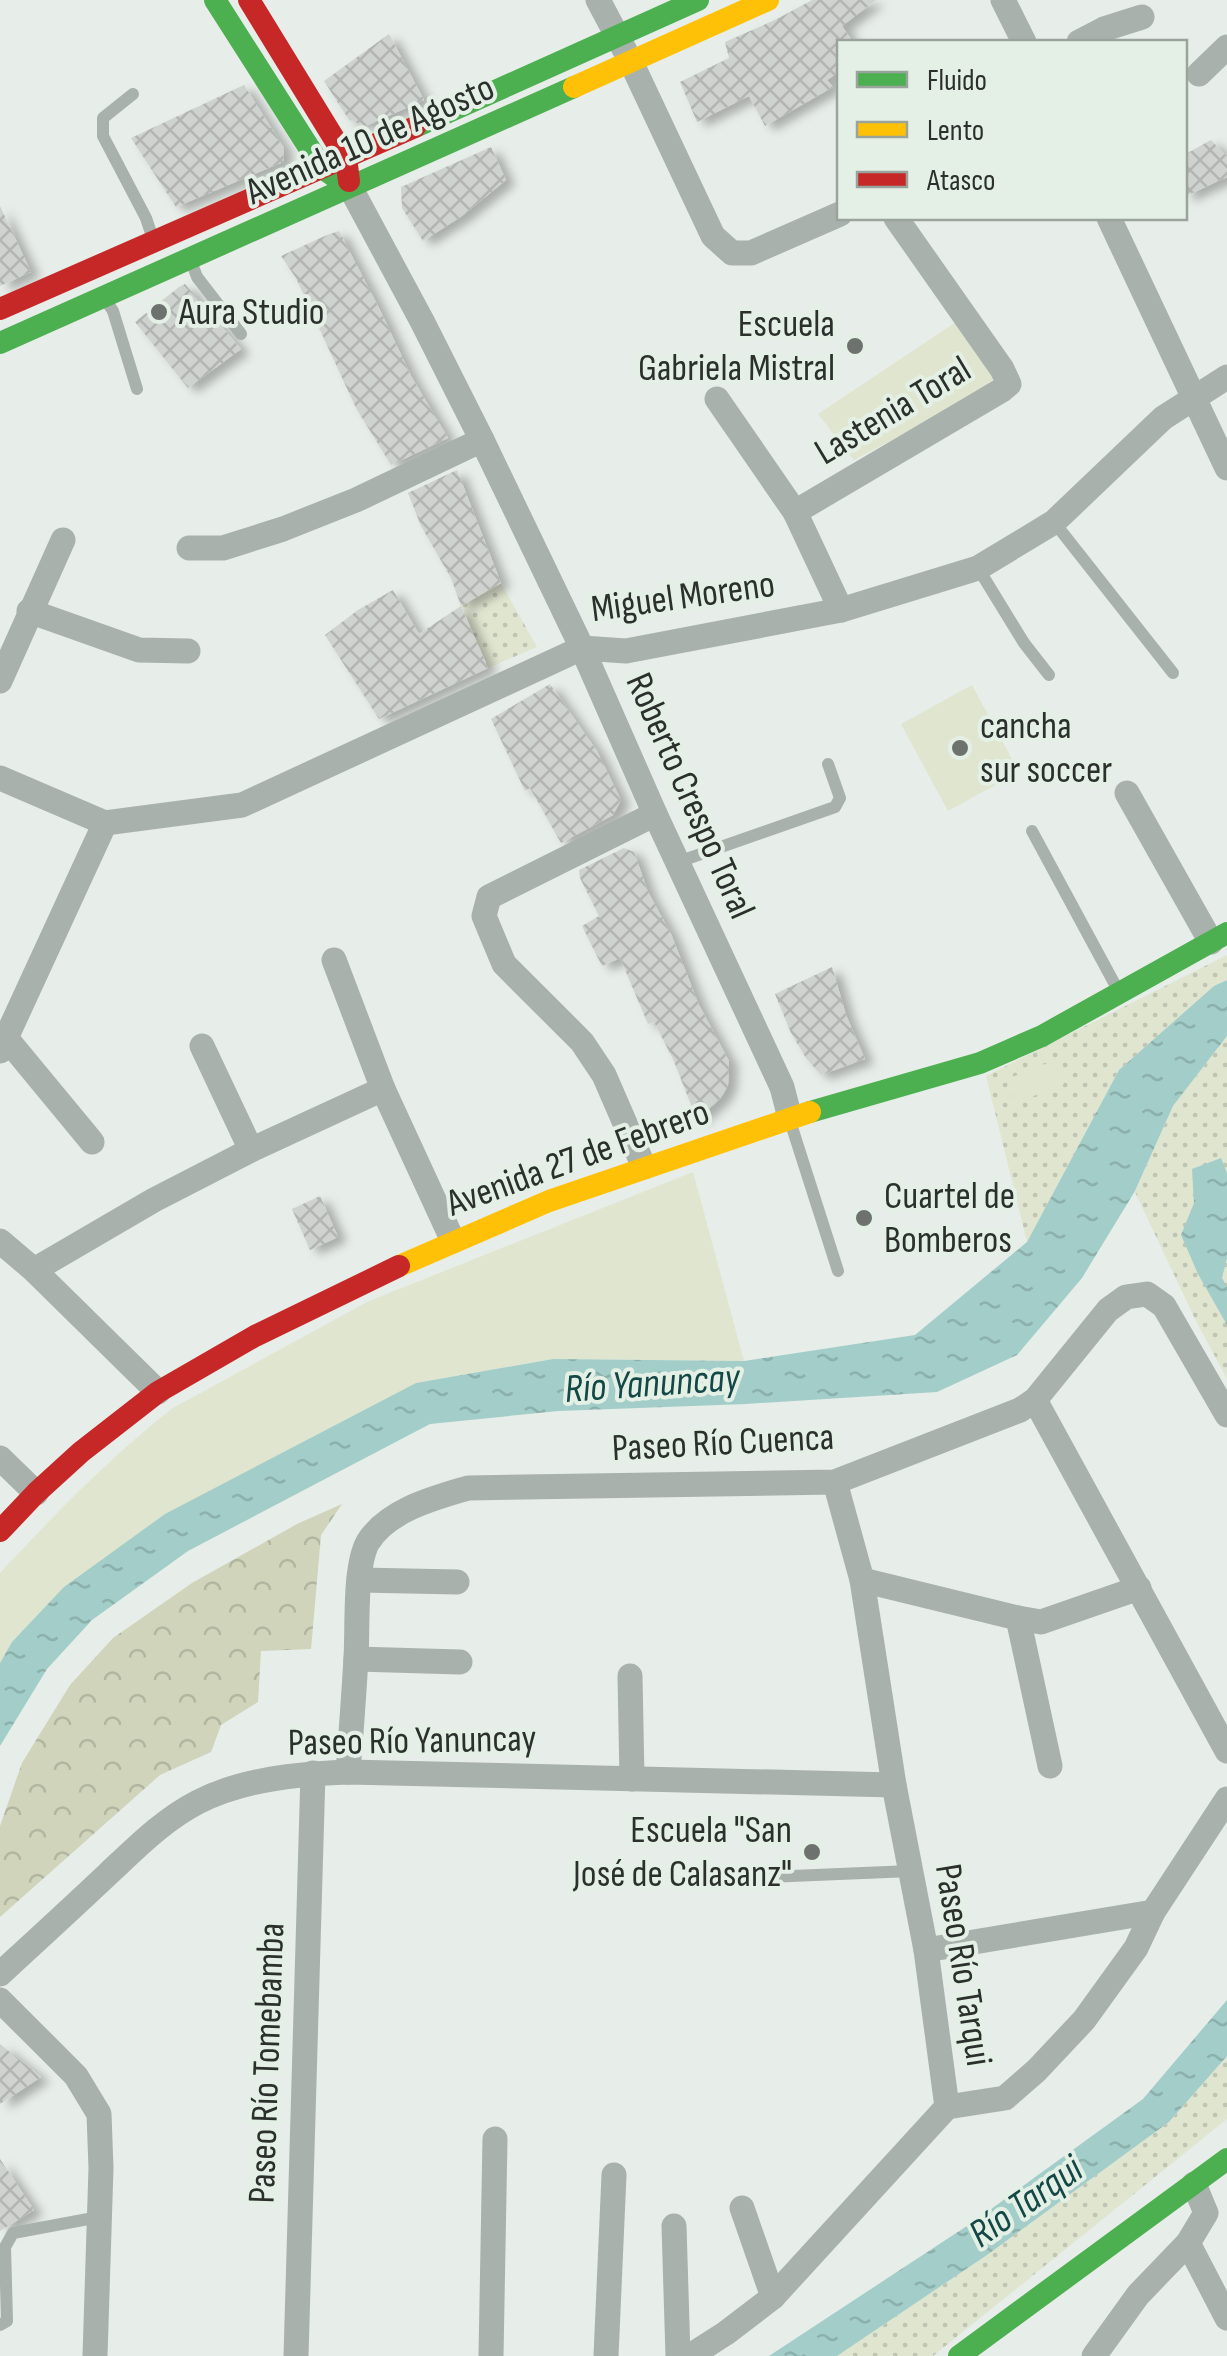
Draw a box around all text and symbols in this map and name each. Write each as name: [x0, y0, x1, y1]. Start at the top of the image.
legend: [837, 40, 1187, 220]
text: Fluido: [927, 63, 987, 99]
street label: Avenida 10 de Agosto: [238, 65, 501, 215]
text: Lento: [927, 113, 984, 149]
text: Atasco: [926, 163, 996, 199]
place label: Aura Studio: [178, 290, 325, 335]
marker: Aura Studio: [148, 301, 170, 323]
place label: Escuela Gabriela Mistral: [638, 302, 835, 391]
marker: Escuela Gabriela Mistral: [844, 335, 866, 357]
street label: Lastenia Toral: [807, 347, 979, 475]
street label: Miguel Moreno: [588, 562, 778, 632]
street label: Roberto Crespo Toral: [616, 666, 764, 926]
place label: cancha sur soccer: [980, 704, 1112, 793]
marker: cancha sur soccer: [949, 737, 971, 759]
street label: Avenida 27 de Febrero: [440, 1090, 715, 1227]
place label: Cuartel de Bomberos: [884, 1174, 1015, 1263]
marker: Cuartel de Bomberos: [853, 1207, 875, 1229]
water label: Río Yanuncay: [563, 1354, 743, 1414]
street label: Paseo Río Cuenca: [611, 1415, 835, 1471]
street label: Paseo Río Yanuncay: [287, 1716, 537, 1766]
place label: Escuela "San José de Calasanz": [572, 1808, 792, 1897]
marker: Escuela "San José de Calasanz": [801, 1841, 823, 1863]
street label: Paseo Río Tarqui: [925, 1861, 1001, 2069]
street label: Paseo Río Tomebamba: [240, 1922, 294, 2204]
water label: Río Tarqui: [960, 2145, 1094, 2258]

